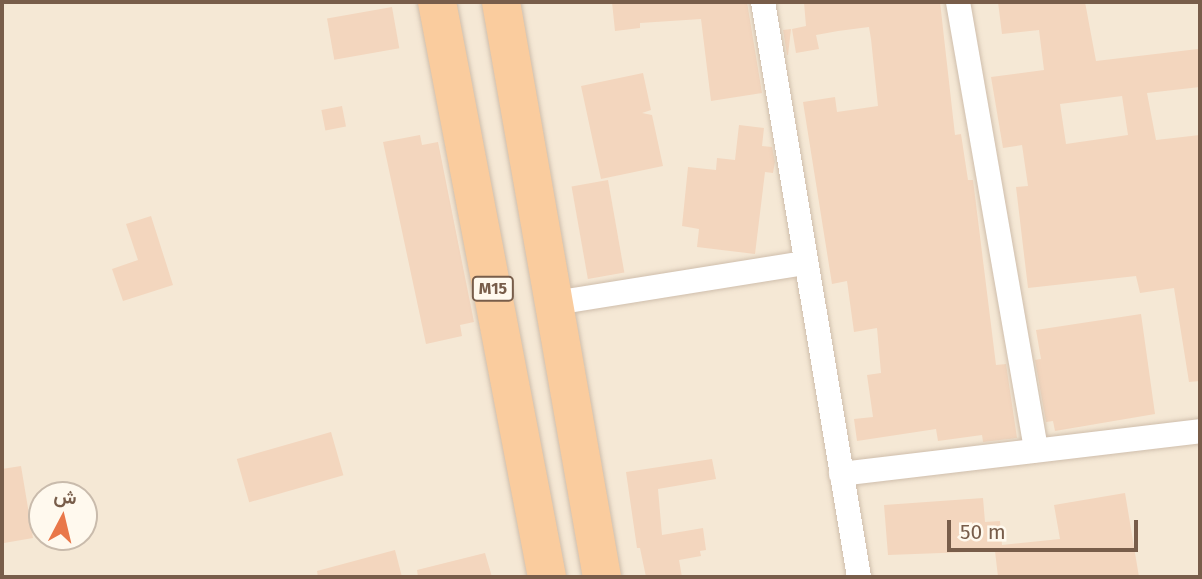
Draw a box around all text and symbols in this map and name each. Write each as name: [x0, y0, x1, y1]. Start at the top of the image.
road number: M15: [470, 276, 516, 302]
north arrow: [28, 481, 98, 551]
text: ش: [53, 484, 78, 509]
scale bar: [950, 505, 1141, 550]
text: 50 m: [960, 519, 1006, 545]

